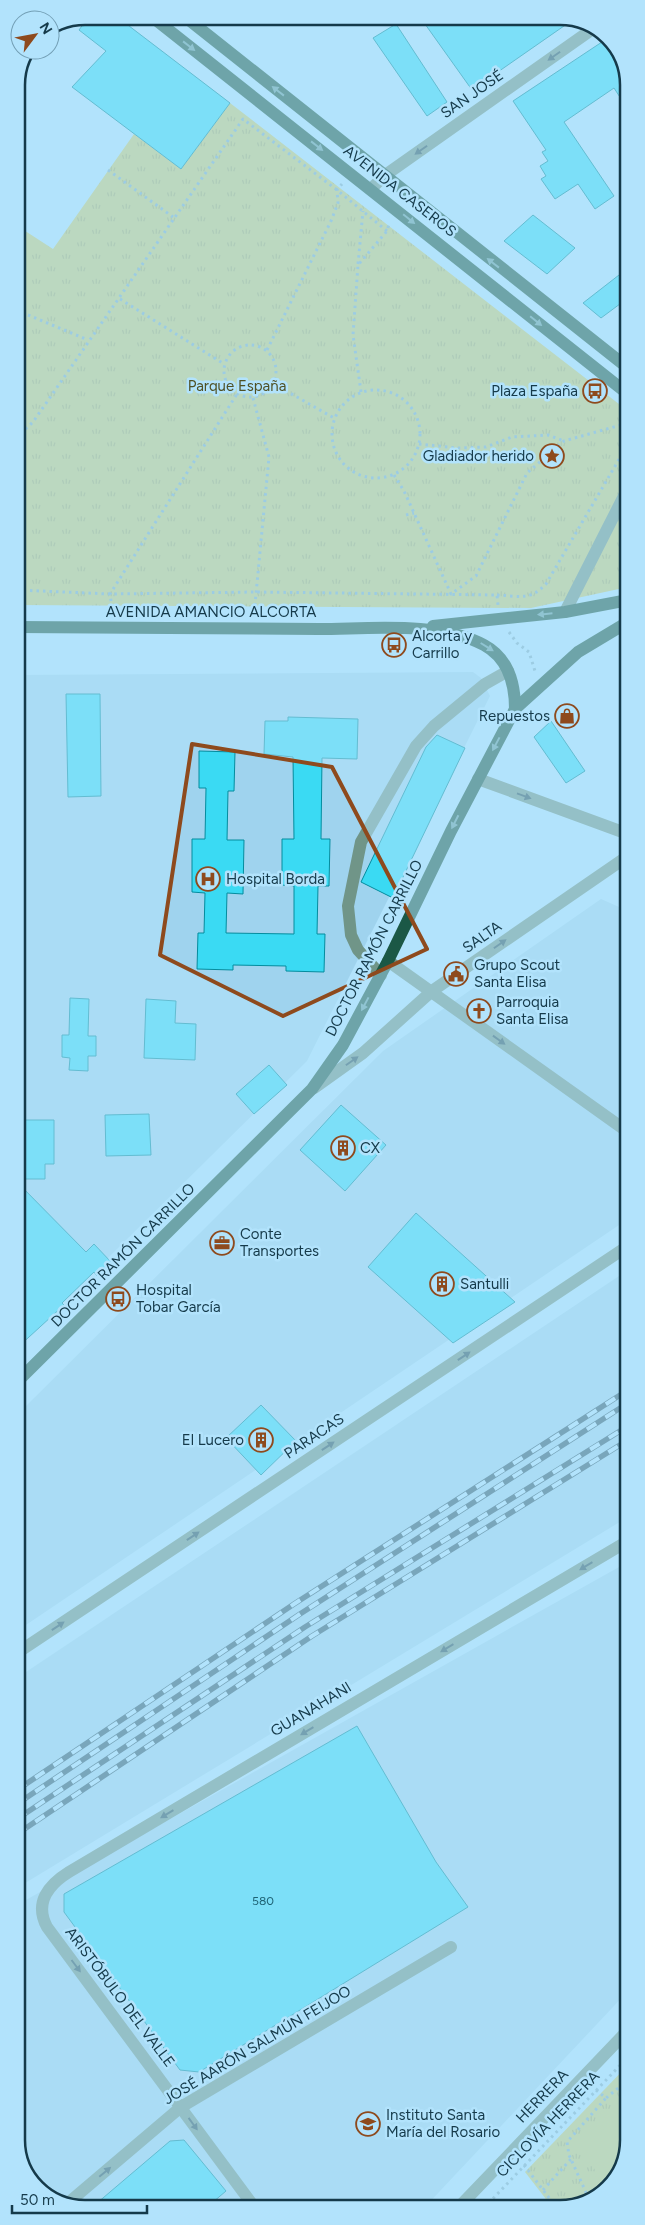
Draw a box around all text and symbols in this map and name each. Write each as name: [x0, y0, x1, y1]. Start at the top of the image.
north arrow: [10, 10, 60, 60]
text: N: [36, 19, 56, 37]
one-way arrow: [182, 41, 195, 52]
one-way arrow: [547, 51, 561, 61]
street label: SAN JOSÉ: [437, 66, 507, 122]
one-way arrow: [271, 86, 285, 96]
one-way arrow: [310, 141, 323, 152]
street label: AVENIDA CASEROS: [340, 141, 460, 241]
one-way arrow: [414, 145, 428, 155]
one-way arrow: [402, 214, 415, 225]
one-way arrow: [487, 257, 500, 268]
one-way arrow: [529, 315, 542, 326]
park label: Parque España: [188, 377, 286, 395]
bus stop icon: Plaza España: [582, 378, 608, 404]
place label: Plaza España: [491, 382, 578, 400]
place icon: Gladiador herido: [539, 443, 565, 469]
place label: Gladiador herido: [423, 447, 534, 465]
street label: AVENIDA AMANCIO ALCORTA: [106, 603, 316, 621]
one-way arrow: [537, 610, 553, 618]
place label: Alcorta y Carrillo: [412, 627, 472, 662]
bus stop icon: Alcorta y Carrillo: [381, 632, 407, 658]
one-way arrow: [480, 643, 493, 652]
shop icon: Repuestos: [554, 703, 580, 729]
place label: Repuestos: [479, 707, 550, 725]
one-way arrow: [492, 737, 500, 751]
one-way arrow: [516, 793, 531, 800]
one-way arrow: [451, 815, 460, 830]
street label: DOCTOR RAMÓN CARRILLO: [322, 857, 426, 1039]
hospital icon: Hospital Borda: [195, 866, 221, 892]
place label: Hospital Borda: [226, 870, 325, 888]
street label: SALTA: [459, 917, 505, 957]
one-way arrow: [494, 939, 507, 949]
place label: Grupo Scout Santa Elisa: [474, 956, 561, 991]
public building icon: Grupo Scout Santa Elisa: [443, 961, 469, 987]
place label: Parroquia Santa Elisa: [496, 993, 569, 1028]
one-way arrow: [361, 997, 369, 1012]
church icon: Parroquia Santa Elisa: [466, 998, 492, 1024]
one-way arrow: [492, 1035, 506, 1045]
one-way arrow: [345, 1056, 359, 1066]
building icon: CX: [330, 1135, 356, 1161]
place label: CX: [360, 1139, 381, 1157]
street label: DOCTOR RAMÓN CARRILLO: [47, 1179, 199, 1331]
place label: Conte Transportes: [240, 1225, 319, 1260]
office icon: Conte Transportes: [209, 1230, 235, 1256]
building icon: Santulli: [429, 1271, 455, 1297]
place label: Santulli: [460, 1275, 509, 1293]
place label: Hospital Tobar García: [136, 1281, 221, 1316]
bus stop icon: Hospital Tobar García: [105, 1286, 131, 1312]
one-way arrow: [457, 1351, 470, 1360]
street label: PARACAS: [281, 1409, 347, 1463]
building icon: El Lucero: [248, 1427, 274, 1453]
place label: El Lucero: [182, 1431, 244, 1449]
one-way arrow: [322, 1441, 335, 1450]
one-way arrow: [186, 1531, 200, 1540]
one-way arrow: [580, 1561, 593, 1570]
one-way arrow: [51, 1621, 65, 1630]
one-way arrow: [440, 1644, 453, 1653]
street label: GUANAHANI: [267, 1678, 355, 1740]
one-way arrow: [299, 1727, 314, 1735]
one-way arrow: [160, 1809, 173, 1818]
house number: 580: [252, 1894, 274, 1908]
street label: ARISTÓBULO DEL VALLE: [62, 1924, 178, 2070]
one-way arrow: [71, 1959, 81, 1973]
street label: JOSÉ AARÓN SALMÚN FEIJOO: [160, 1982, 354, 2108]
street label: HERRERA: [512, 2066, 572, 2126]
street label: CICLOVÍA HERRERA: [493, 2067, 603, 2181]
place label: Instituto Santa María del Rosario: [386, 2106, 501, 2141]
school or university icon: Instituto Santa María del Rosario: [355, 2111, 381, 2137]
one-way arrow: [188, 2118, 198, 2131]
one-way arrow: [98, 2166, 110, 2178]
scale bar: [12, 2182, 148, 2214]
text: 50 m: [20, 2191, 55, 2209]

